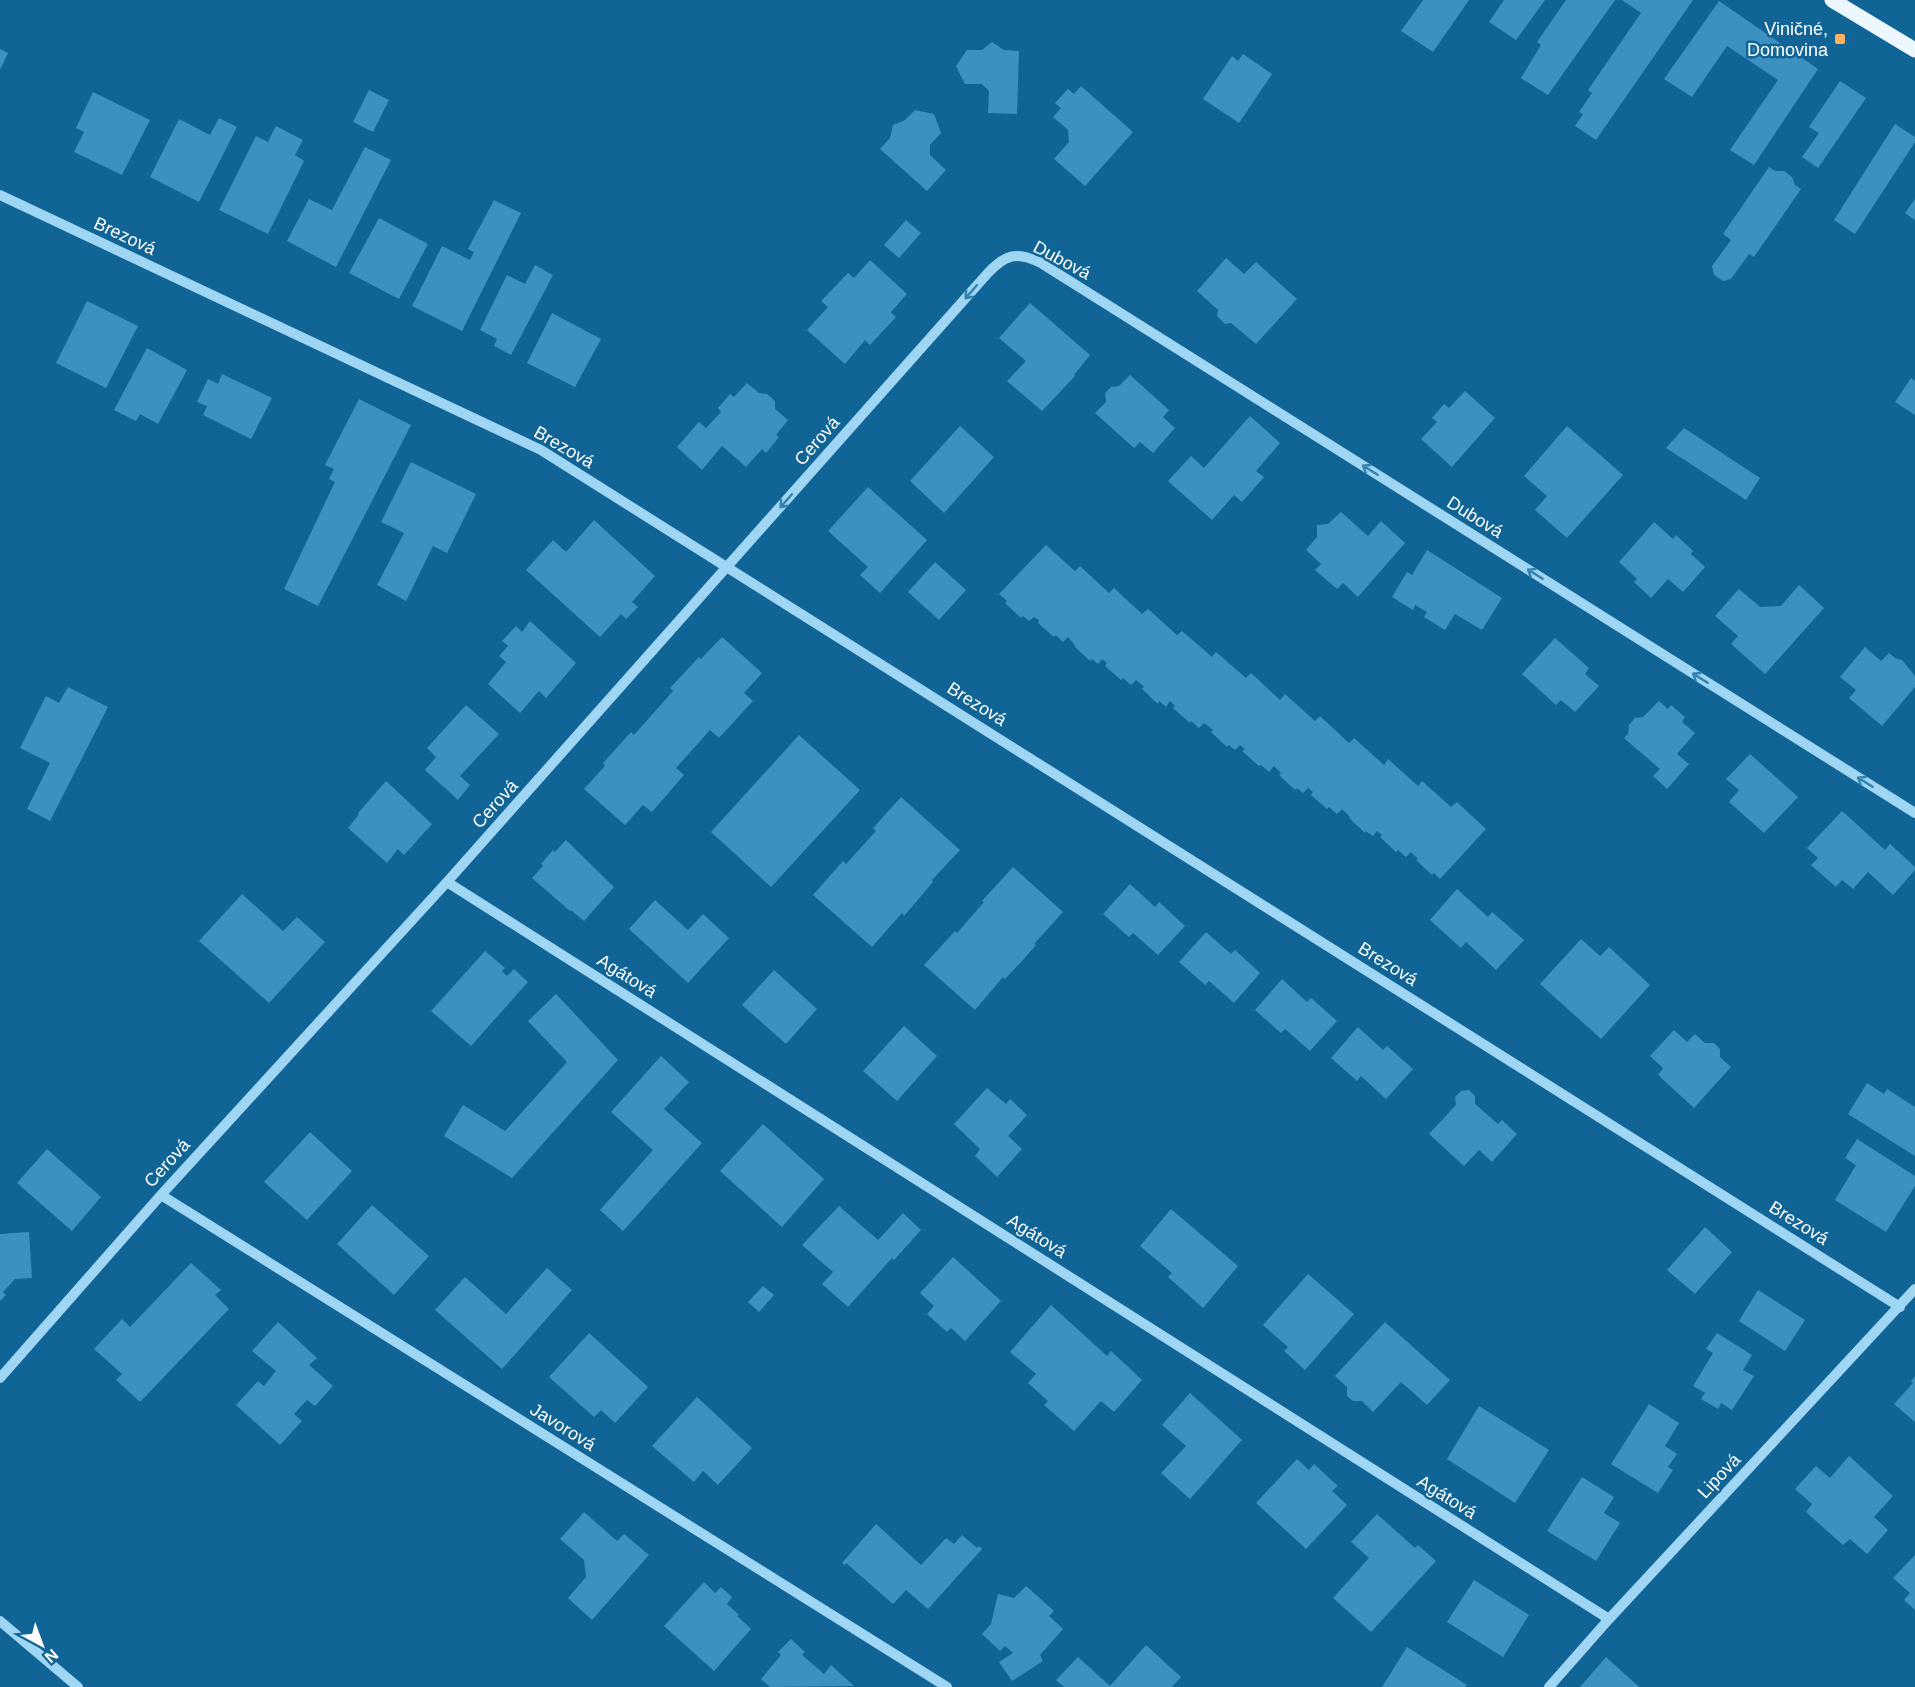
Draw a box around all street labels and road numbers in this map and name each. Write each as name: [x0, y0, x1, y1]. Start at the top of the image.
street label: Brezová: [91, 213, 160, 259]
street label: Dubová: [1030, 237, 1095, 284]
street label: Cerová: [790, 412, 844, 469]
street label: Brezová: [530, 422, 598, 473]
street label: Dubová: [1443, 492, 1507, 542]
street label: Brezová: [944, 678, 1011, 730]
street label: Cerová: [468, 775, 523, 832]
street label: Brezová: [1355, 938, 1422, 990]
street label: Agátová: [594, 950, 661, 1003]
street label: Cerová: [140, 1134, 195, 1191]
street label: Brezová: [1766, 1197, 1833, 1249]
street label: Agátová: [1004, 1210, 1071, 1263]
street label: Javorová: [527, 1399, 600, 1455]
street label: Lipová: [1694, 1449, 1745, 1502]
street label: Agátová: [1414, 1471, 1481, 1524]

